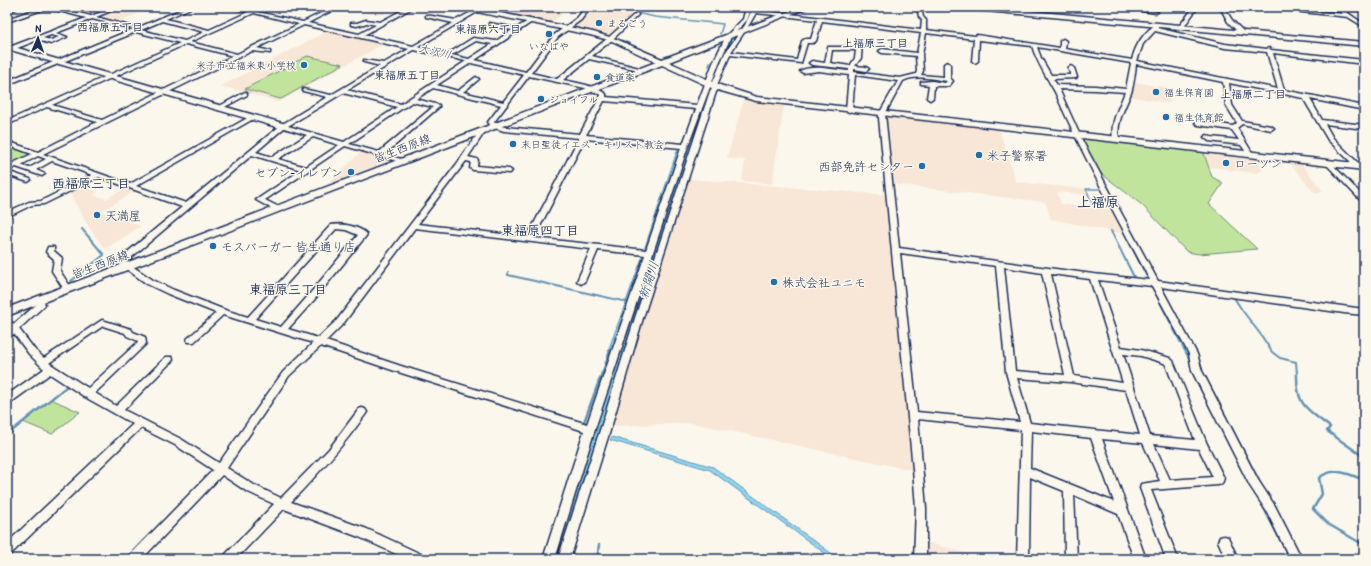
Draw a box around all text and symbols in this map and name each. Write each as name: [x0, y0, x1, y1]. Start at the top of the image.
place label: まるごう: [607, 17, 647, 30]
north arrow: [18, 18, 58, 58]
marker: まるごう: [594, 18, 604, 28]
district label: 西福原五丁目: [77, 20, 143, 34]
text: N: [35, 21, 42, 35]
district label: 東福原六丁目: [455, 22, 521, 36]
marker: いなばや: [544, 29, 554, 39]
district label: 上福原三丁目: [842, 36, 908, 50]
water label: 大沢川: [417, 40, 453, 62]
place label: いなばや: [529, 40, 569, 53]
place label: 米子市立福米東小学校: [196, 59, 296, 72]
marker: 米子市立福米東小学校: [299, 60, 309, 70]
district label: 東福原五丁目: [374, 68, 440, 82]
place label: 食道楽: [605, 71, 635, 84]
marker: 食道楽: [592, 72, 602, 82]
place label: 福生保育園: [1164, 86, 1214, 99]
marker: 福生保育園: [1151, 87, 1161, 97]
district label: 上福原二丁目: [1220, 87, 1286, 101]
place label: ジョイフル: [549, 93, 599, 106]
marker: ジョイフル: [536, 94, 546, 104]
place label: 福生体育館: [1174, 111, 1224, 124]
marker: 福生体育館: [1161, 112, 1171, 122]
street label: 皆生西原線: [371, 129, 433, 167]
place label: 末日聖徒イエス・ キリスト教会: [521, 138, 664, 151]
marker: 末日聖徒イエス・ キリスト教会: [508, 139, 518, 149]
place label: 米子警察署: [987, 147, 1047, 164]
marker: 米子警察署: [974, 150, 984, 160]
place label: ローソン: [1234, 155, 1282, 172]
place label: 西部免許センター: [818, 158, 914, 175]
marker: ローソン: [1221, 158, 1231, 168]
marker: 西部免許センター: [917, 161, 927, 171]
place label: セブン-イレブン: [254, 164, 343, 181]
marker: セブン-イレブン: [346, 167, 356, 177]
district label: 西福原三丁目: [52, 174, 130, 192]
district label: 上福原: [1077, 192, 1119, 211]
place label: 天満屋: [105, 207, 141, 224]
marker: 天満屋: [92, 210, 102, 220]
district label: 東福原四丁目: [501, 221, 579, 239]
place label: モスバーガー 皆生通り店: [221, 238, 356, 255]
marker: モスバーガー 皆生通り店: [208, 241, 218, 251]
street label: 皆生西原線: [69, 245, 131, 283]
water label: 新開川: [633, 259, 663, 301]
place label: 株式会社ユニモ: [782, 274, 866, 291]
marker: 株式会社ユニモ: [769, 277, 779, 287]
district label: 東福原三丁目: [249, 280, 327, 298]

